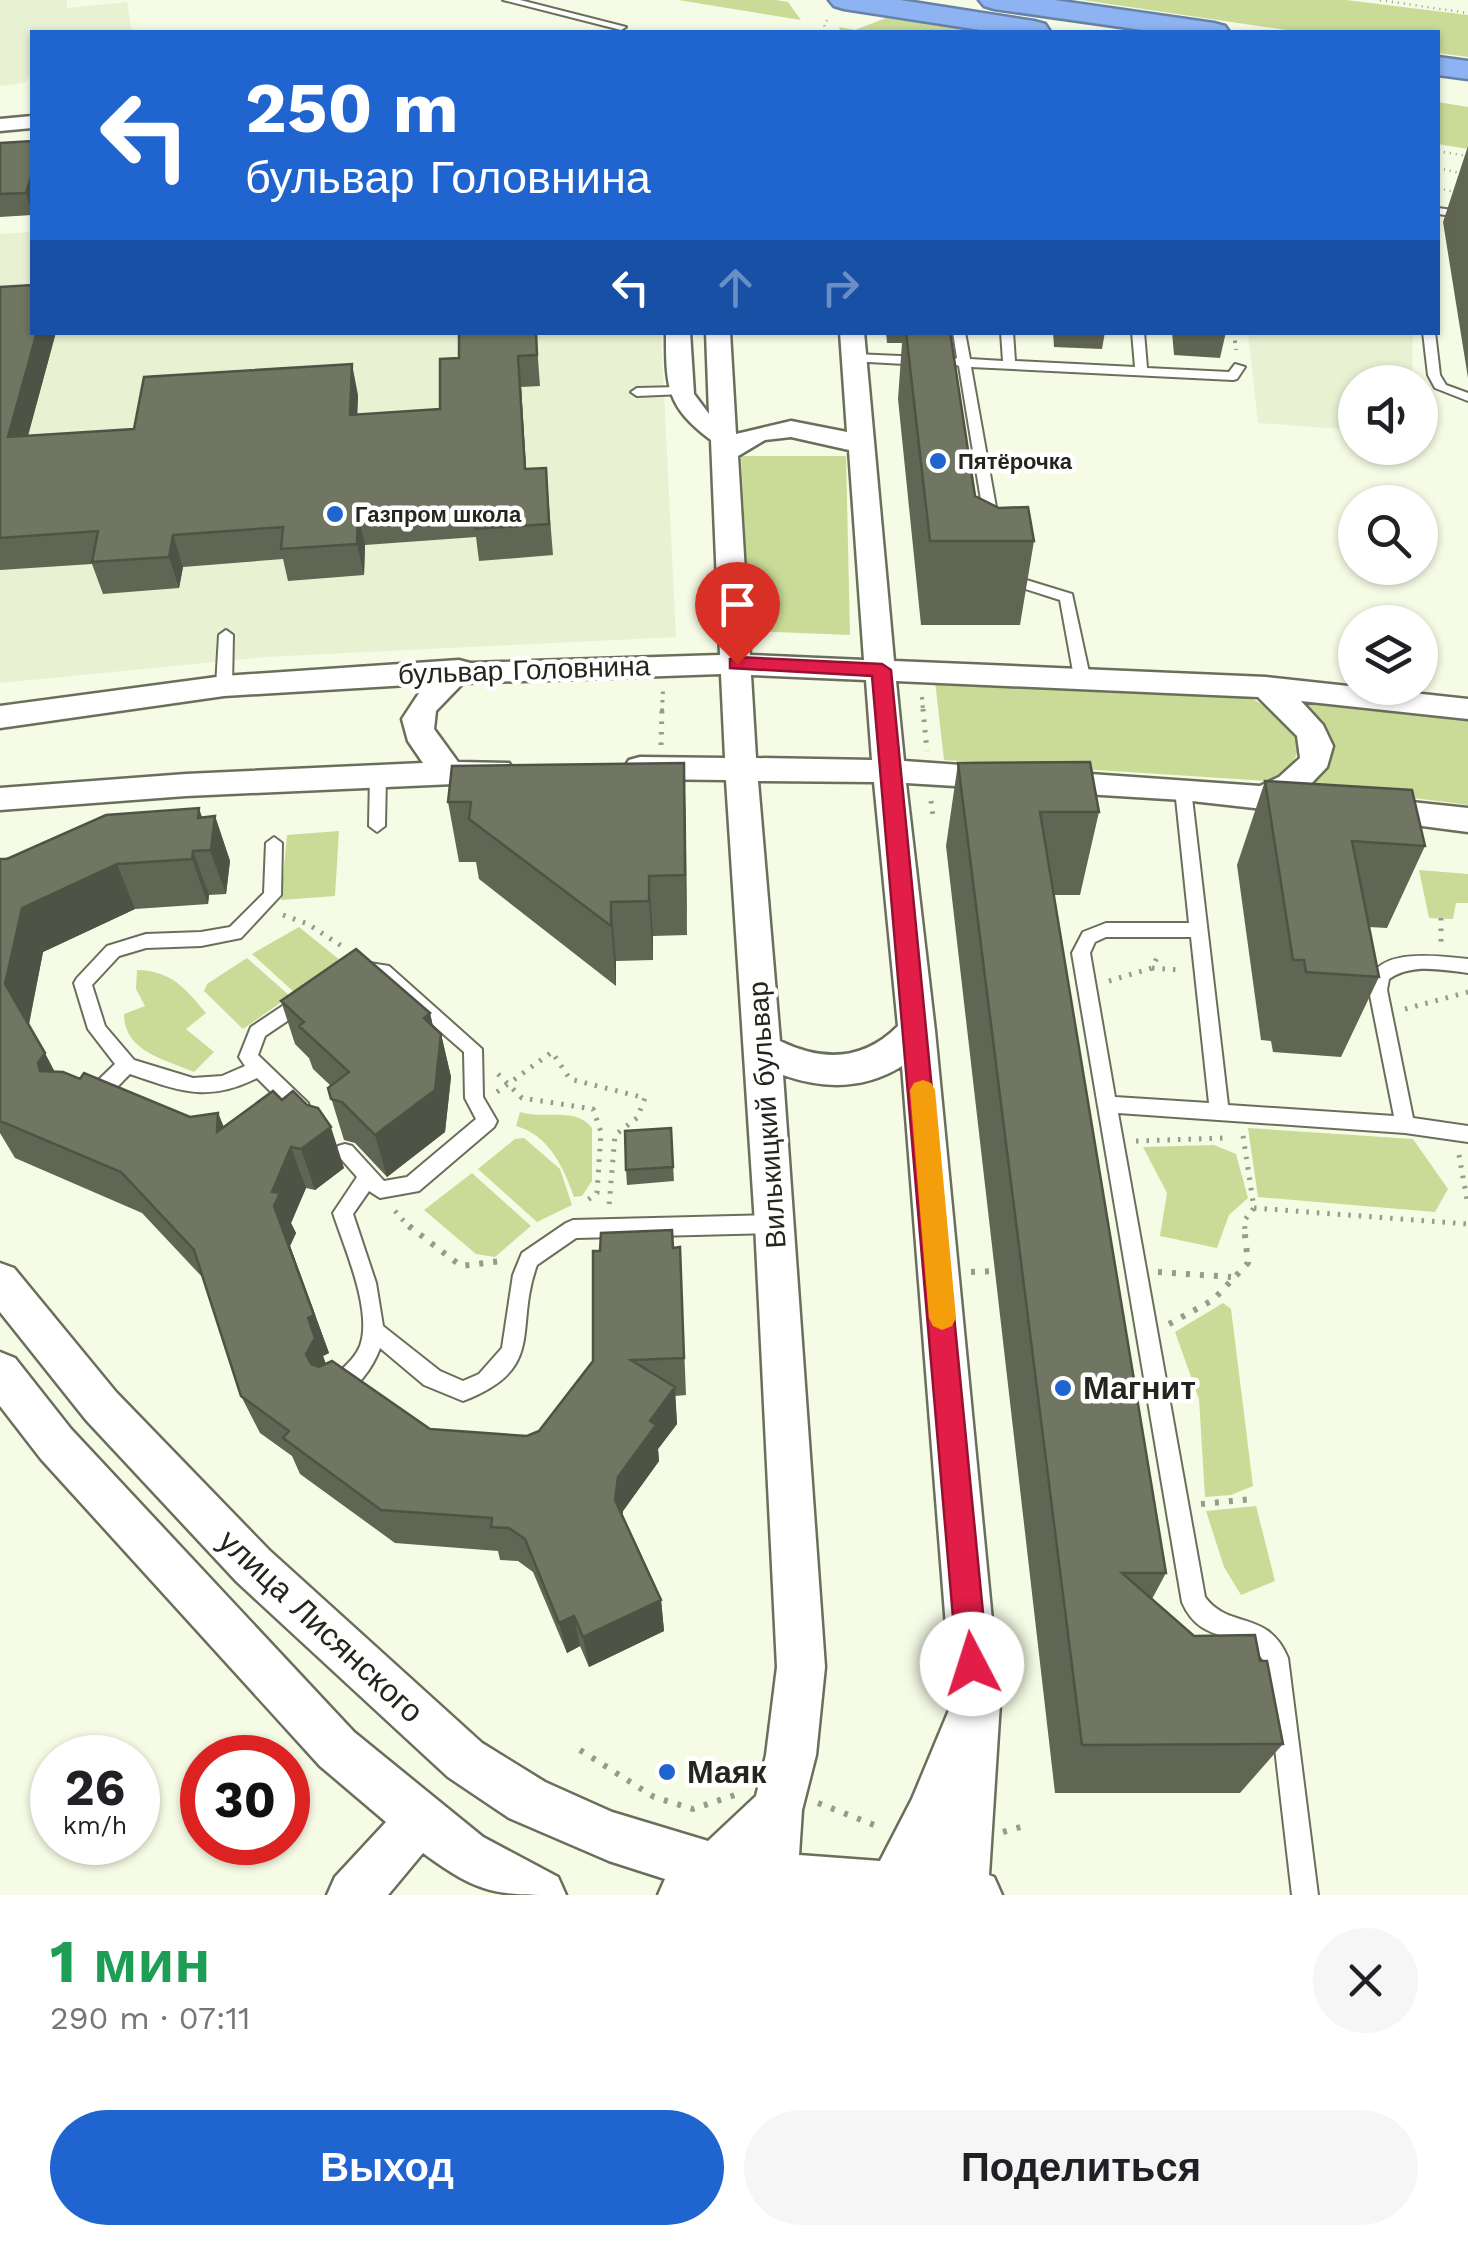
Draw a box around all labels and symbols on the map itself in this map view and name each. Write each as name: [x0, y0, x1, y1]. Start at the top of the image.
place label: Пятёрочка: [958, 449, 1073, 474]
marker: Пятёрочка: [927, 450, 949, 472]
place label: Газпром школа: [355, 502, 522, 527]
marker: Газпром школа: [324, 503, 346, 525]
pin: [695, 562, 780, 665]
street label: бульвар Головнина: [397, 649, 651, 691]
street label: Вилькицкий бульвар: [741, 980, 793, 1250]
place label: Магнит: [1083, 1369, 1196, 1407]
marker: Магнит: [1052, 1377, 1074, 1399]
street label: улица Лисянского: [211, 1522, 431, 1730]
position arrow: [920, 1612, 1024, 1716]
speed limit sign: 30: [180, 1735, 310, 1865]
place label: Маяк: [687, 1753, 768, 1791]
marker: Маяк: [656, 1761, 678, 1783]

